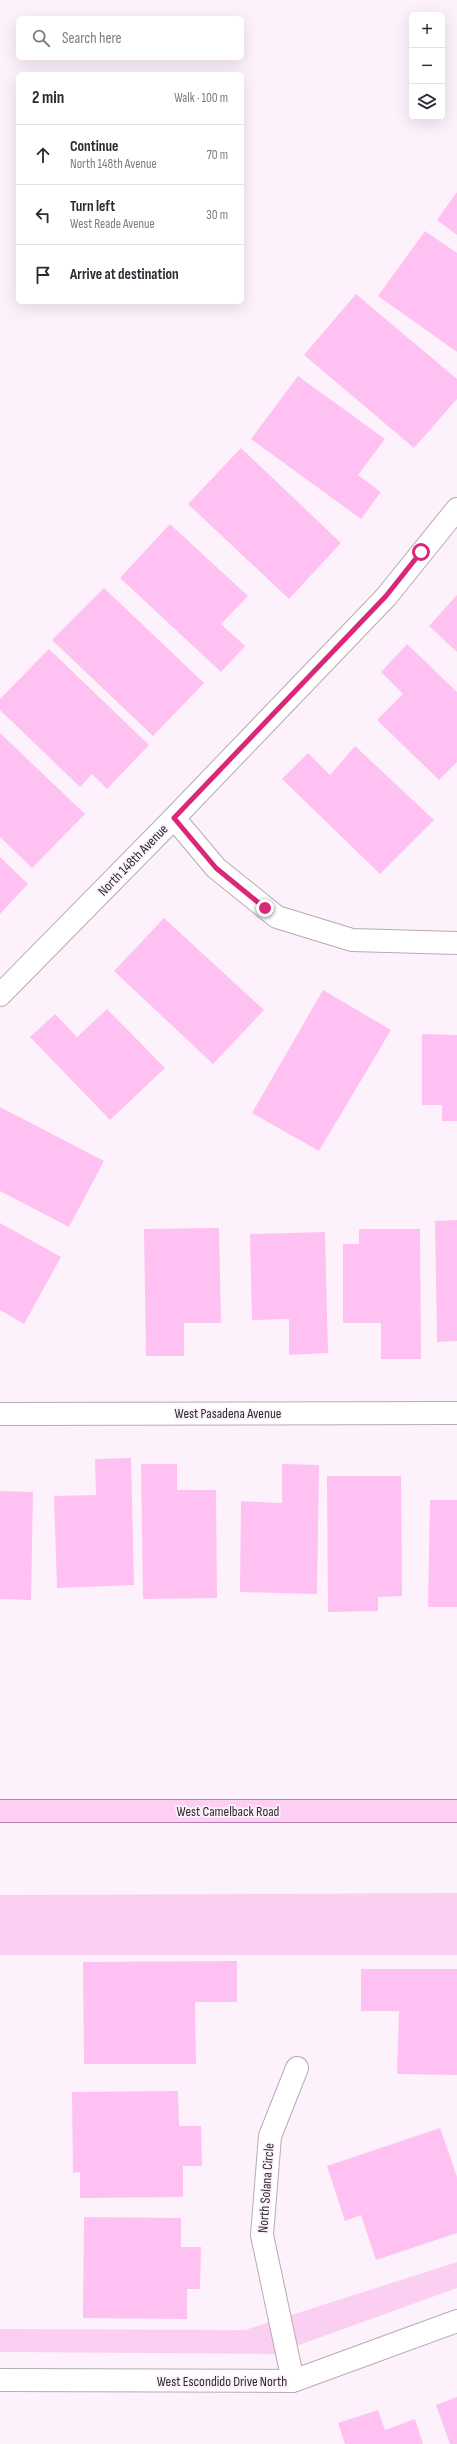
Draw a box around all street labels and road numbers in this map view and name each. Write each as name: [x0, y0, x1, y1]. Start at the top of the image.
street label: North 148th Avenue: [94, 821, 172, 899]
street label: West Pasadena Avenue: [175, 1405, 281, 1422]
street label: West Camelback Road: [177, 1803, 280, 1820]
street label: North Solana Circle: [254, 2142, 278, 2234]
street label: West Escondido Drive North: [157, 2373, 287, 2390]

